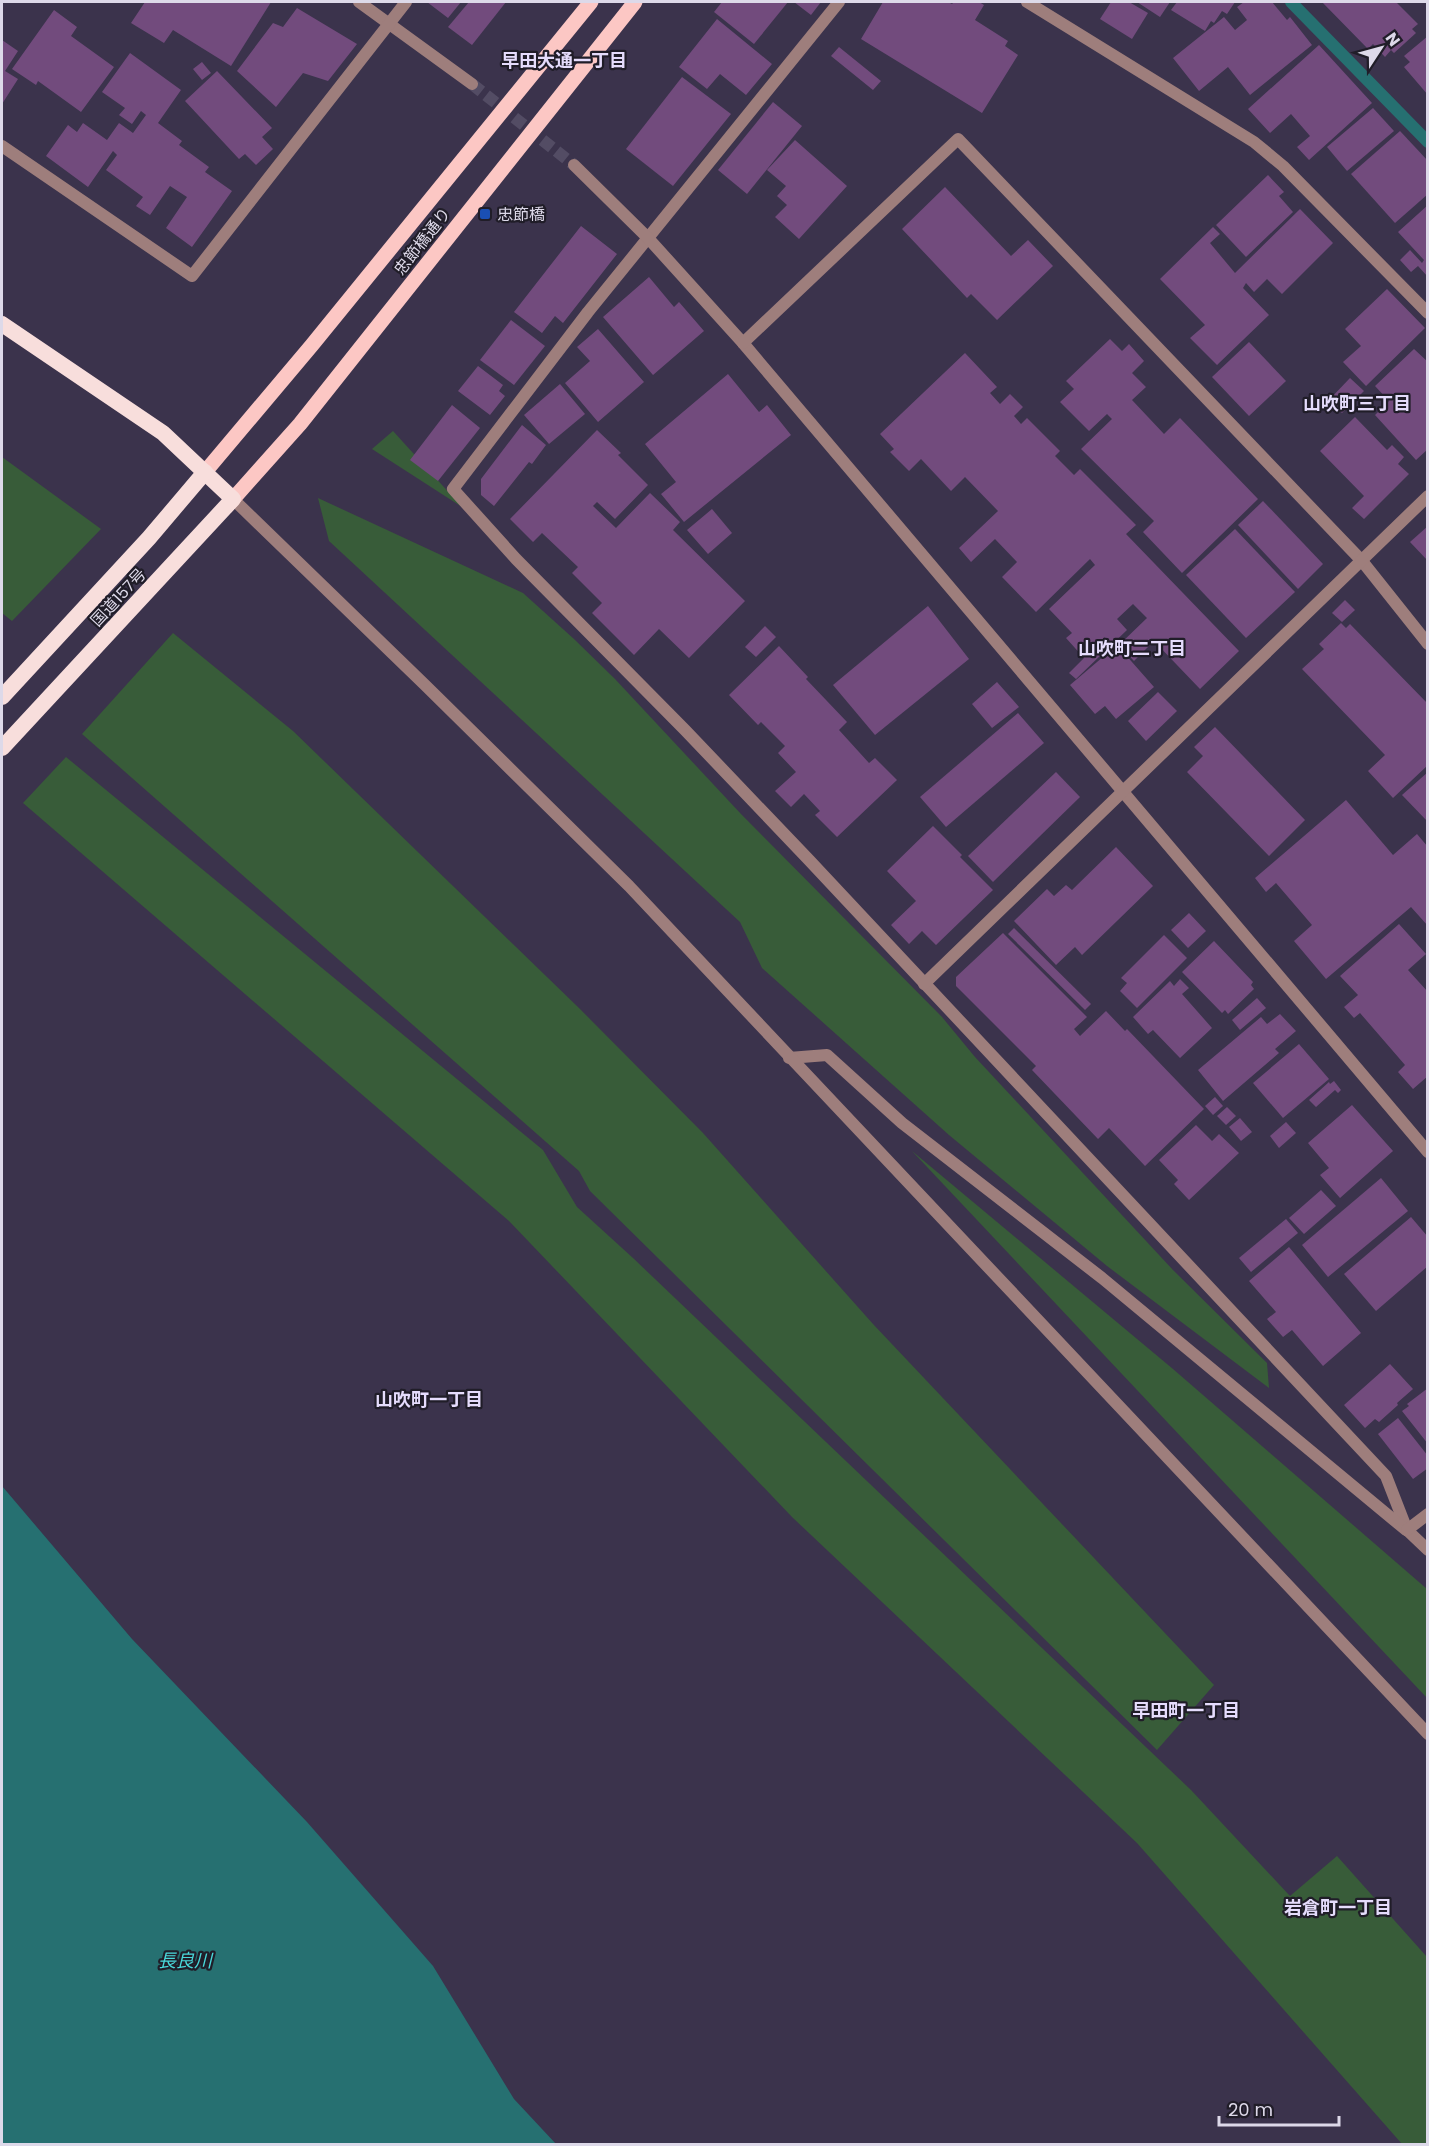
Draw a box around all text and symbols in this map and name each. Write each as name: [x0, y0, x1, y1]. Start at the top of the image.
north arrow: [1351, 18, 1411, 78]
text: N: [1380, 28, 1406, 51]
district label: 早田大通一丁目: [501, 48, 627, 73]
street label: 忠節橋通り: [389, 203, 456, 280]
place label: 忠節橋: [497, 203, 545, 226]
marker: 忠節橋: [478, 207, 492, 221]
district label: 山吹町三丁目: [1303, 391, 1411, 416]
street label: 国道157号: [85, 563, 151, 631]
district label: 山吹町二丁目: [1078, 636, 1186, 661]
district label: 山吹町一丁目: [375, 1387, 483, 1412]
district label: 早田町一丁目: [1132, 1698, 1240, 1723]
district label: 岩倉町一丁目: [1284, 1895, 1392, 1920]
water label: 長良川: [158, 1948, 214, 1973]
scale bar: [1219, 2089, 1339, 2127]
text: 20 m: [1228, 2097, 1273, 2122]

